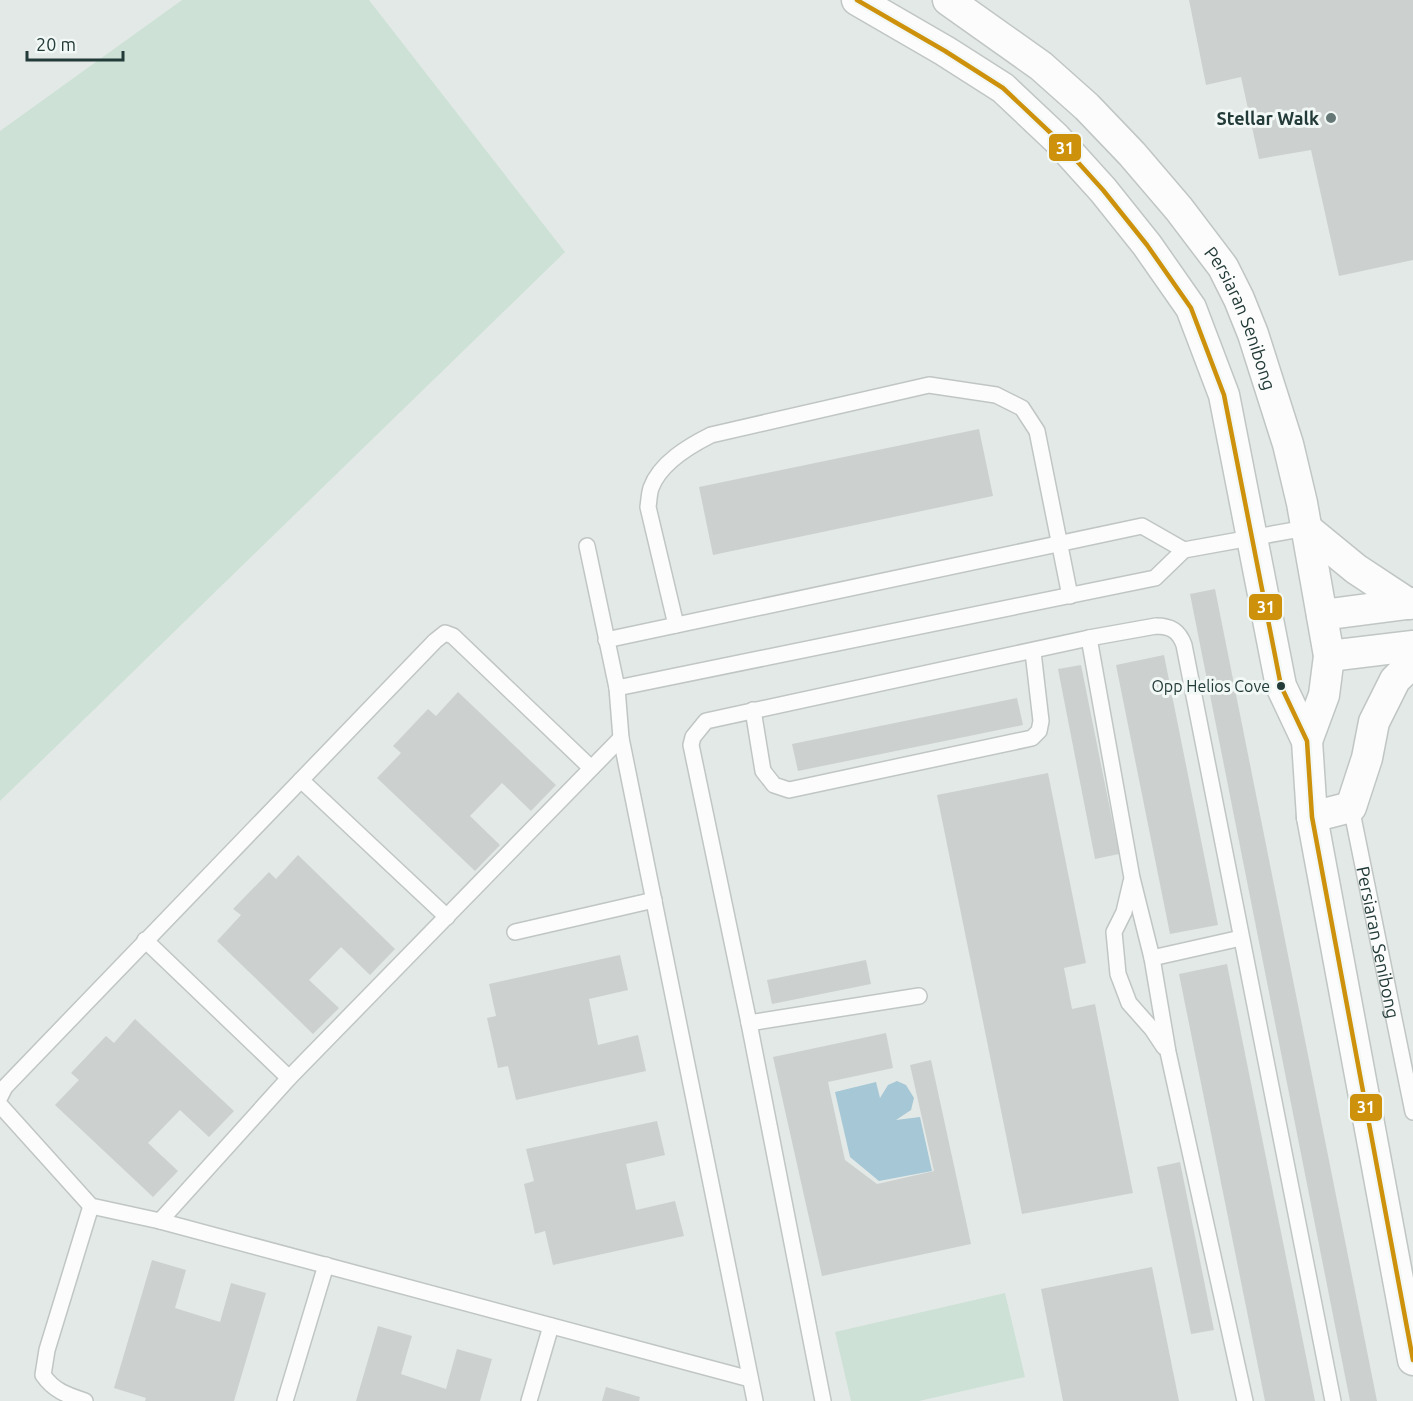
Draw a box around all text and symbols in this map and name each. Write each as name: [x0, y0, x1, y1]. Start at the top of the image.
scale bar: [27, 24, 123, 62]
text: 20 m: [36, 34, 76, 54]
place label: Stellar Walk: [1217, 108, 1319, 128]
marker: Stellar Walk: [1324, 111, 1338, 125]
line badge: 31: [1048, 133, 1082, 162]
text: 31: [1056, 139, 1074, 157]
street label: Persiaran Senibong: [1201, 242, 1280, 392]
line badge: 31: [1248, 593, 1283, 621]
text: 31: [1257, 598, 1275, 616]
place label: Opp Helios Cove: [1151, 677, 1270, 695]
marker: Opp Helios Cove: [1275, 680, 1287, 692]
street label: Persiaran Senibong: [1353, 864, 1404, 1020]
line badge: 31: [1349, 1093, 1383, 1122]
text: 31: [1357, 1098, 1375, 1116]

